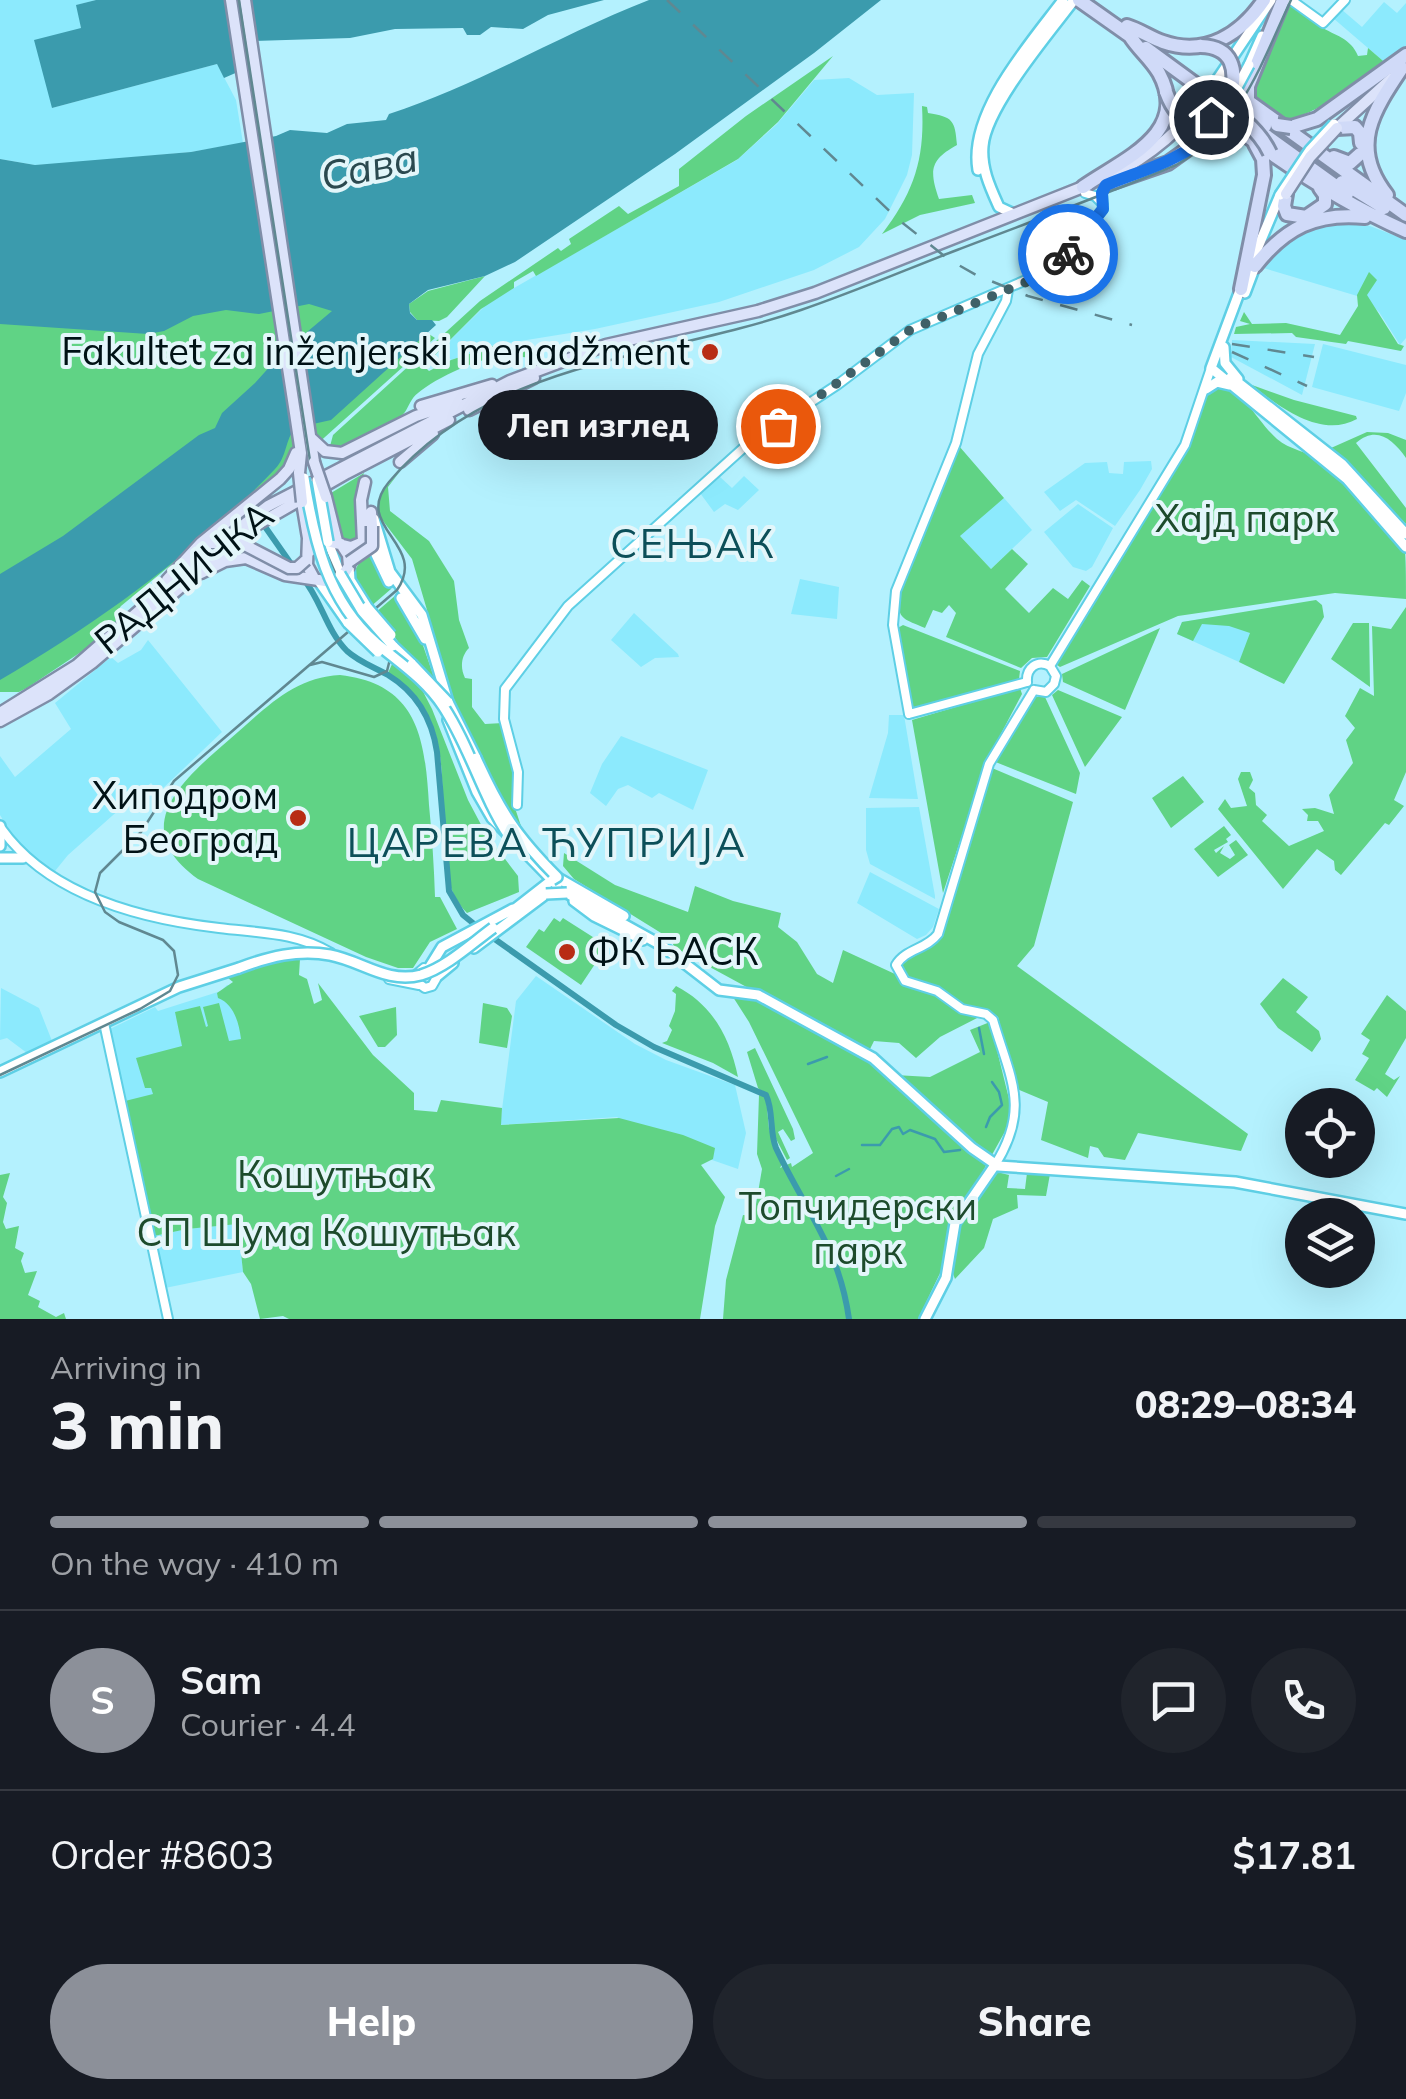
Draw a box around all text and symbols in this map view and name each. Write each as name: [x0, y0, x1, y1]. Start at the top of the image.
pin: [1169, 75, 1254, 160]
icon: home: [1184, 90, 1239, 145]
water label: Сава: [316, 131, 422, 201]
courier: [1018, 204, 1118, 304]
icon: bike: [1041, 227, 1096, 282]
place label: Fakultet za inženjerski menadžment: [61, 327, 690, 375]
marker: Fakultet za inženjerski menadžment: [699, 341, 721, 363]
pin: [736, 384, 821, 469]
callout: Леп изглед: [478, 391, 718, 461]
icon: bag: [751, 399, 806, 454]
text: Леп изглед: [507, 405, 689, 445]
street label: РАДНИЧКА: [84, 490, 283, 664]
park label: Хајд парк: [1155, 494, 1335, 542]
district label: СЕЊАК: [610, 518, 776, 568]
place label: Хиподром Београд: [92, 771, 278, 863]
marker: Хиподром Београд: [287, 807, 309, 829]
district label: ЦАРЕВА ЋУПРИЈА: [347, 817, 747, 867]
place label: ФК БАСК: [587, 927, 759, 975]
marker: ФК БАСК: [556, 941, 578, 963]
map controls: [1285, 1088, 1375, 1288]
button: locate: [1285, 1088, 1375, 1178]
park label: Кошутњак: [237, 1150, 431, 1198]
park label: Топчидерски парк: [739, 1182, 977, 1274]
button: layers: [1285, 1198, 1375, 1288]
park label: СП Шума Кошутњак: [136, 1208, 516, 1256]
text: Arriving in: [50, 1347, 202, 1387]
text: 08:29–08:34: [1135, 1380, 1356, 1428]
text: 3 min: [50, 1384, 224, 1465]
text: On the way · 410 m: [50, 1543, 339, 1583]
button: chat: [1121, 1648, 1226, 1753]
button: phone: [1251, 1648, 1356, 1753]
text: Sam: [180, 1656, 262, 1704]
text: S: [90, 1676, 115, 1724]
text: Courier · 4.4: [180, 1704, 356, 1744]
text: Order #8603: [50, 1831, 274, 1879]
text: $17.81: [1233, 1831, 1356, 1879]
button: Help: [50, 1964, 693, 2079]
button: Share: [713, 1964, 1356, 2079]

